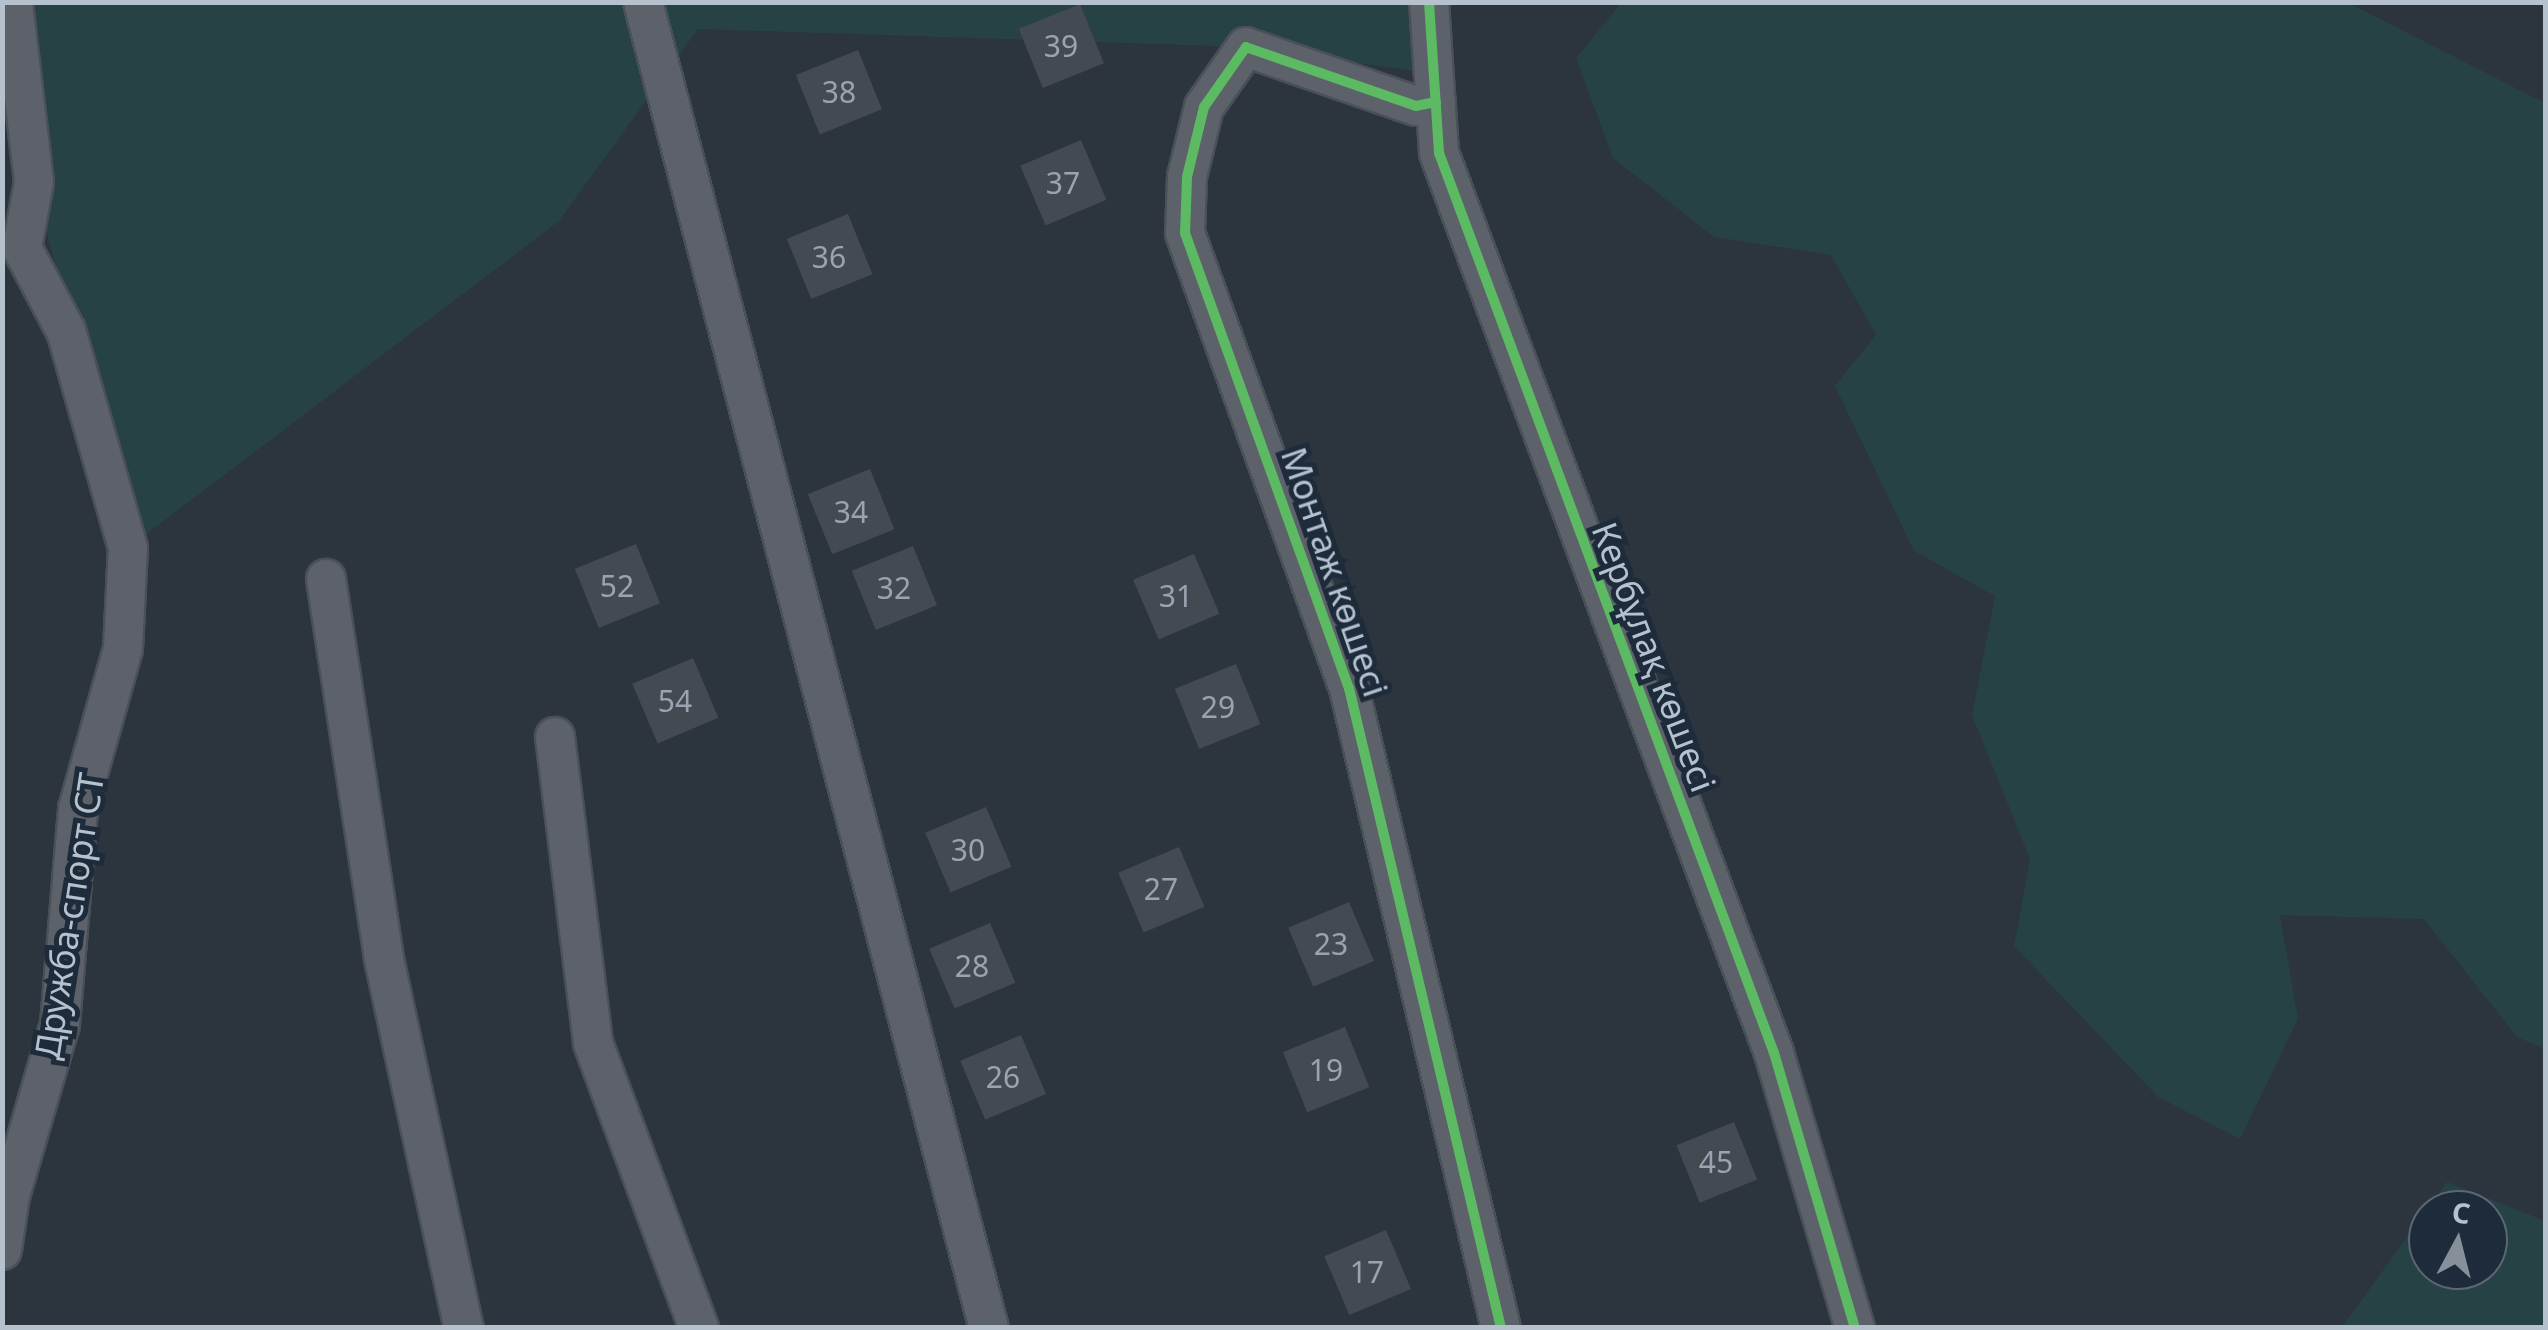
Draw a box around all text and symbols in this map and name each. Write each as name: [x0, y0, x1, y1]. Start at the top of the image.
house number: 39: [1044, 28, 1078, 64]
house number: 38: [822, 74, 856, 110]
house number: 37: [1046, 165, 1080, 201]
house number: 36: [812, 239, 846, 275]
street label: Монтаж көшесі: [1273, 442, 1397, 702]
house number: 34: [834, 494, 868, 530]
street label: Кербұлақ көшесі: [1583, 516, 1725, 798]
house number: 52: [600, 568, 634, 604]
house number: 32: [877, 570, 911, 606]
house number: 31: [1159, 578, 1193, 614]
house number: 54: [658, 683, 692, 719]
house number: 29: [1201, 689, 1235, 725]
street label: Дружба-спорт СТ: [26, 770, 112, 1062]
house number: 30: [951, 832, 985, 868]
house number: 27: [1144, 871, 1178, 907]
house number: 23: [1314, 926, 1348, 962]
house number: 28: [955, 948, 989, 984]
house number: 19: [1309, 1052, 1343, 1088]
house number: 26: [986, 1059, 1020, 1095]
house number: 45: [1699, 1144, 1733, 1180]
north arrow: [2408, 1190, 2508, 1290]
text: С: [2450, 1192, 2473, 1232]
house number: 17: [1350, 1254, 1384, 1290]

